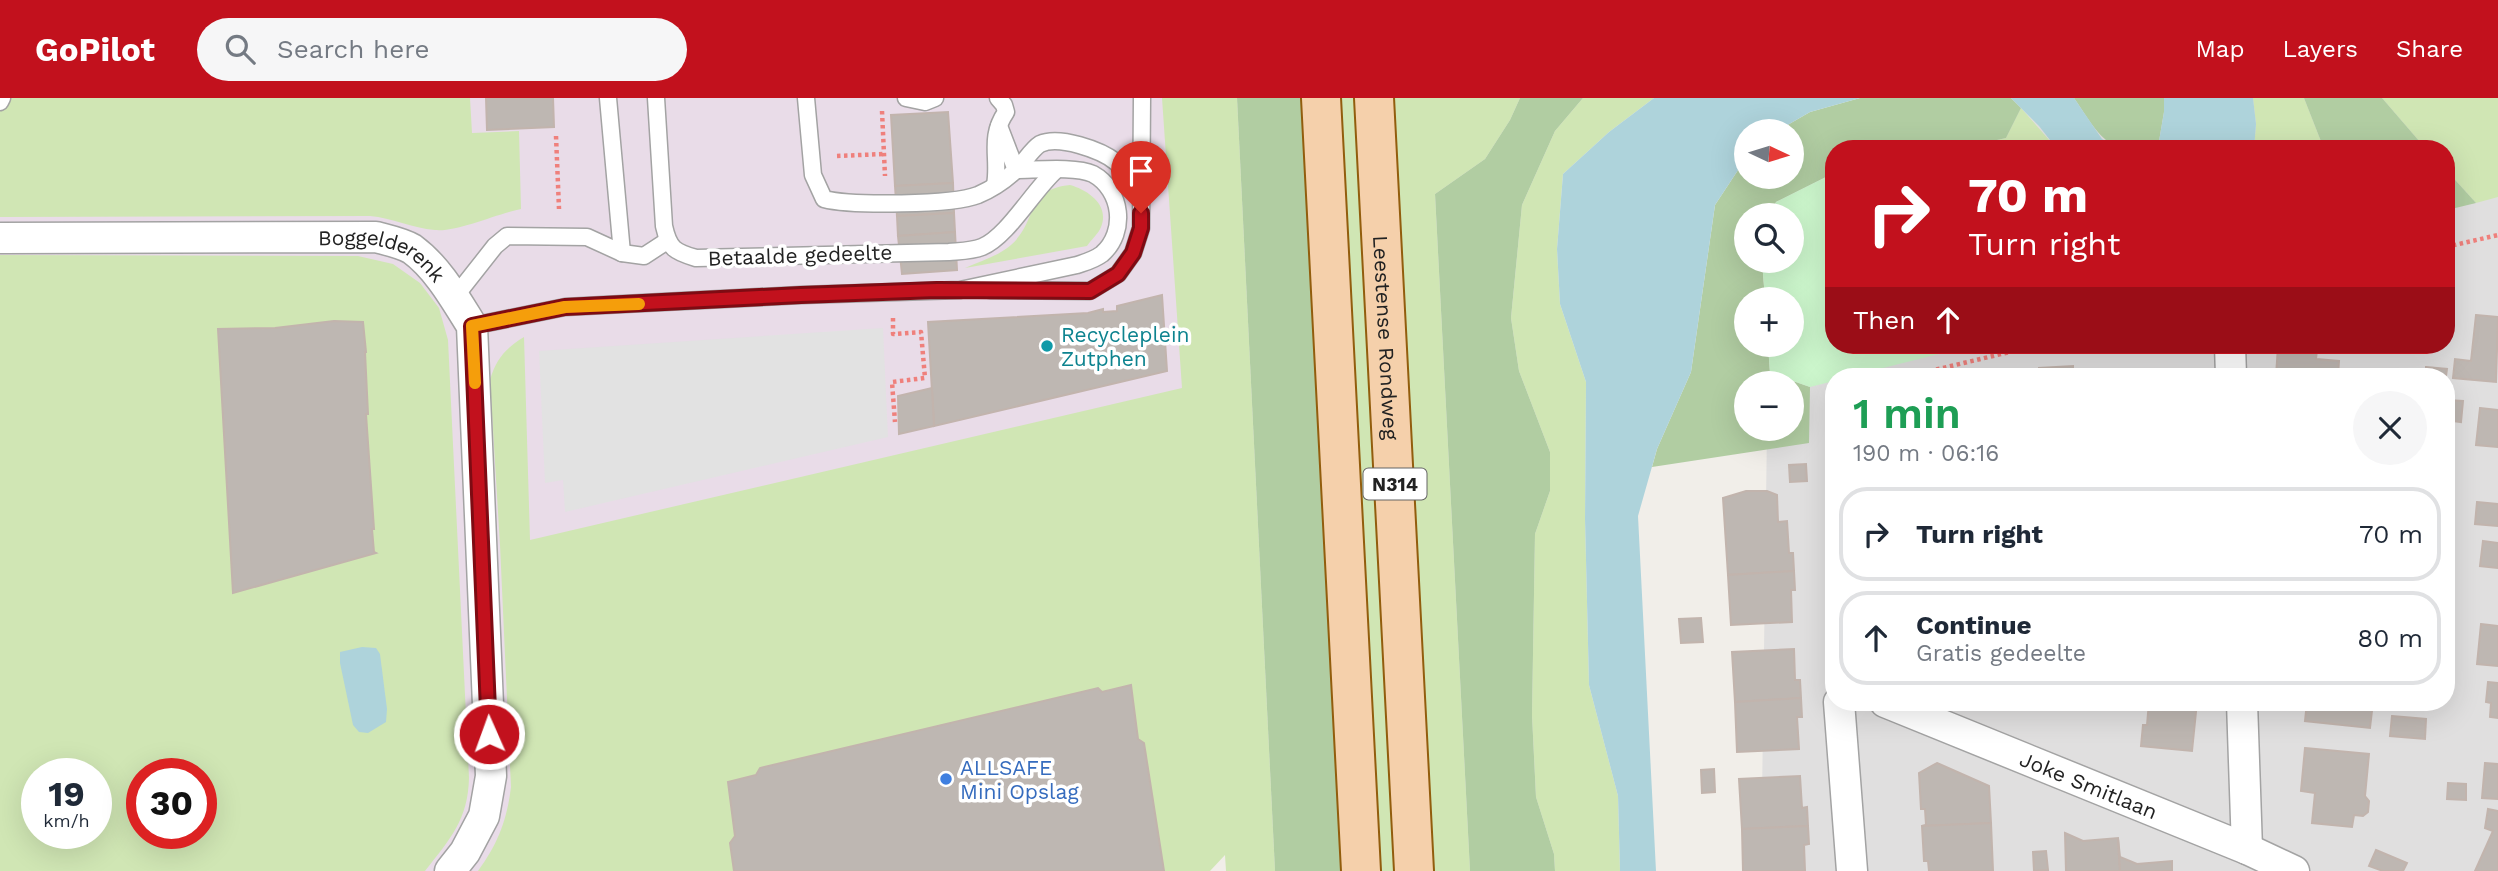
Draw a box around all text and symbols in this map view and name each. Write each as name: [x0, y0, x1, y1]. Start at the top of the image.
search box: [197, 18, 687, 81]
text: GoPilot: [35, 30, 155, 69]
icon: search: [221, 30, 259, 68]
text: Search here: [277, 34, 429, 64]
text: Map: [2196, 35, 2244, 63]
text: Layers: [2282, 35, 2358, 63]
text: Share: [2396, 35, 2463, 63]
north arrow: [1734, 119, 1804, 189]
map controls: [1734, 119, 1804, 441]
pin: [1111, 141, 1171, 213]
icon: arrive: [1122, 152, 1160, 190]
text: 70 m: [1968, 166, 2088, 224]
icon: right: [1853, 168, 1944, 259]
button: search: [1734, 203, 1804, 273]
street label: Boggelderenk: [318, 224, 451, 287]
text: Turn right: [1968, 225, 2120, 263]
street label: Leestense Rondweg: [1369, 235, 1404, 441]
street label: Betaalde gedeelte: [707, 239, 893, 271]
button: +: [1734, 287, 1804, 357]
icon: ahead: [1929, 301, 1967, 339]
text: Then: [1853, 305, 1915, 335]
place label: Recycleplein Zutphen: [1061, 322, 1190, 371]
marker: Recycleplein Zutphen: [1039, 338, 1055, 354]
button: −: [1734, 371, 1804, 441]
text: 1 min: [1853, 389, 1961, 438]
button: close: [2353, 391, 2427, 465]
text: 190 m · 06:16: [1853, 440, 1999, 467]
road number: N314: [1364, 468, 1426, 500]
icon: right: [1857, 515, 1895, 553]
text: Turn right: [1916, 519, 2043, 549]
text: 70 m: [2359, 519, 2423, 549]
text: Continue: [1916, 610, 2032, 640]
icon: ahead: [1857, 619, 1895, 657]
text: 80 m: [2357, 623, 2423, 653]
text: Gratis gedeelte: [1916, 640, 2086, 667]
position arrow: [452, 697, 526, 771]
street label: Joke Smitlaan: [2016, 746, 2161, 824]
place label: ALLSAFE Mini Opslag: [960, 755, 1079, 804]
speed limit sign: 30: [126, 758, 217, 849]
marker: ALLSAFE Mini Opslag: [938, 771, 954, 787]
text: 19: [48, 773, 85, 815]
text: km/h: [43, 810, 90, 831]

